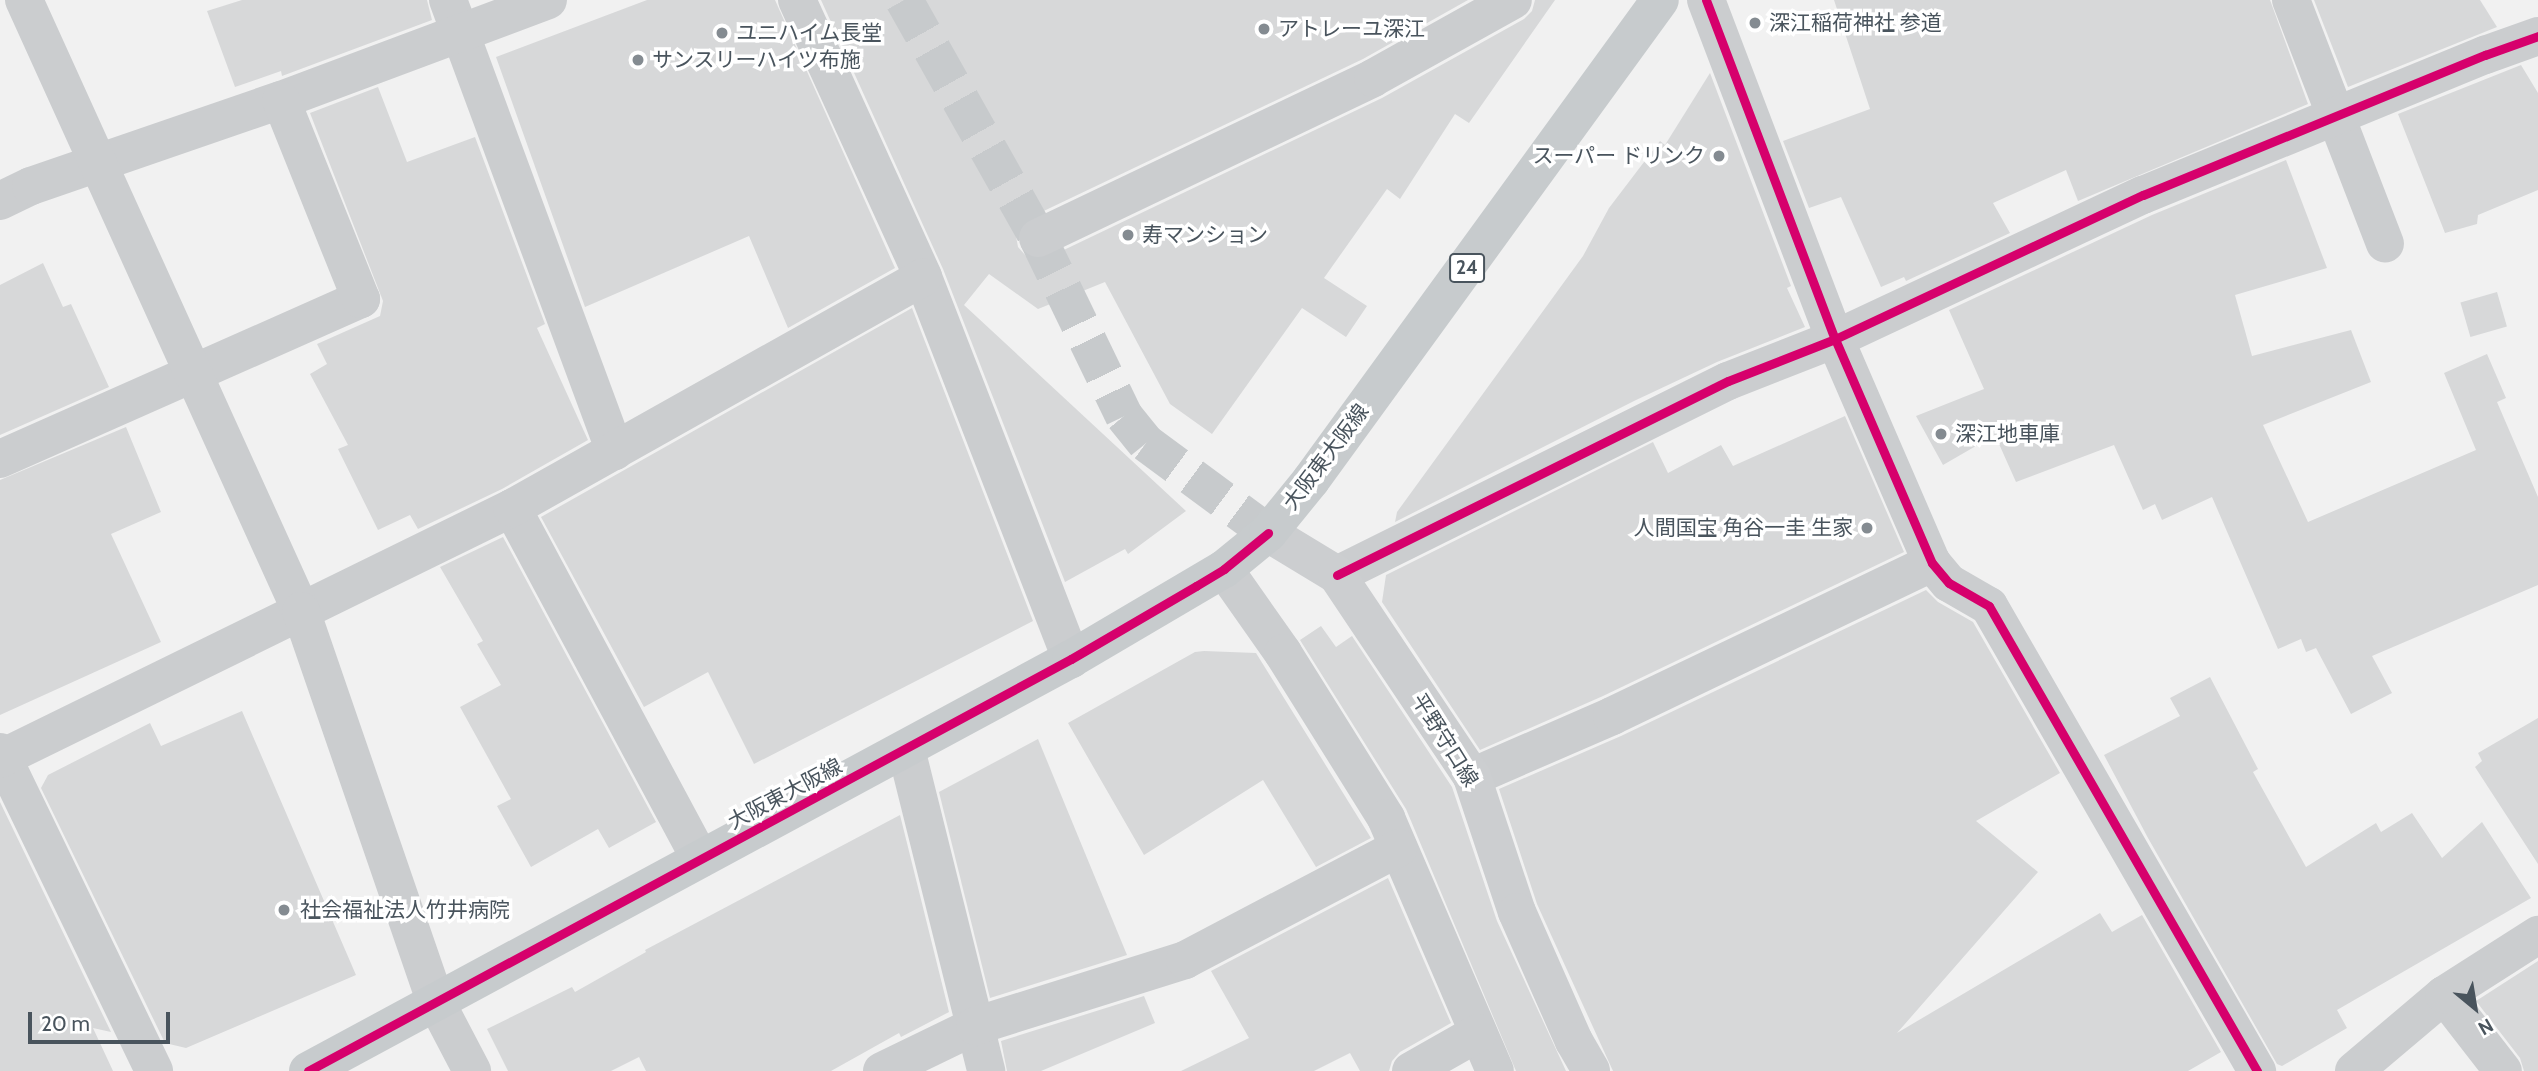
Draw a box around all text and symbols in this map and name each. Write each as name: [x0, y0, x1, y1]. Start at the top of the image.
place label: 深江稲荷神社 参道: [1769, 10, 1942, 36]
marker: 深江稲荷神社 参道: [1747, 15, 1763, 31]
place label: アトレーユ深江: [1278, 16, 1425, 42]
place label: ユニハイム長堂: [736, 20, 883, 46]
marker: アトレーユ深江: [1256, 21, 1272, 37]
marker: ユニハイム長堂: [714, 25, 730, 41]
place label: サンスリーハイツ布施: [652, 47, 862, 73]
marker: サンスリーハイツ布施: [630, 52, 646, 68]
place label: スーパー ドリンク: [1532, 143, 1705, 169]
marker: スーパー ドリンク: [1711, 148, 1727, 164]
place label: 寿マンション: [1142, 222, 1268, 248]
marker: 寿マンション: [1120, 227, 1136, 243]
road number: 24: [1448, 252, 1486, 284]
street label: 大阪東大阪線: [1278, 399, 1374, 515]
place label: 深江地車庫: [1955, 421, 2060, 447]
marker: 深江地車庫: [1933, 426, 1949, 442]
place label: 人間国宝 角谷一圭 生家: [1634, 515, 1853, 541]
marker: 人間国宝 角谷一圭 生家: [1859, 520, 1875, 536]
street label: 平野守口線: [1406, 689, 1484, 791]
street label: 大阪東大阪線: [723, 753, 847, 835]
place label: 社会福祉法人竹井病院: [300, 897, 510, 923]
marker: 社会福祉法人竹井病院: [274, 900, 294, 920]
north arrow: [2440, 973, 2510, 1043]
scale bar: [32, 998, 173, 1042]
text: 20 m: [41, 1011, 90, 1036]
text: N: [2474, 1013, 2497, 1040]

